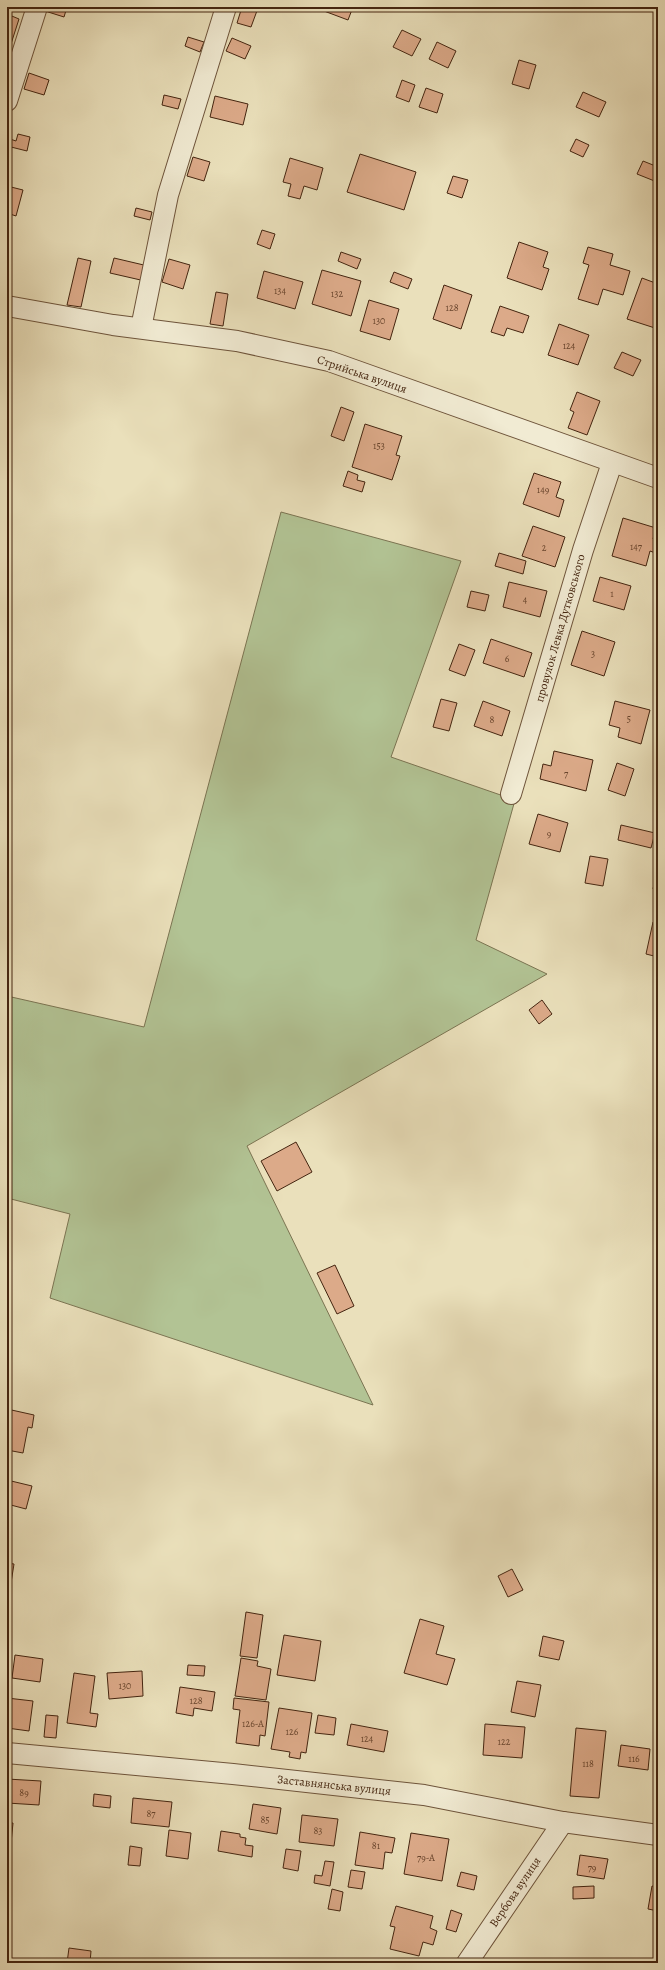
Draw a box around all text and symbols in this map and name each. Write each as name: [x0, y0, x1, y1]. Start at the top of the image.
house number: 134: [274, 284, 287, 297]
house number: 132: [331, 287, 343, 300]
house number: 128: [445, 301, 459, 314]
house number: 130: [373, 314, 385, 327]
house number: 124: [563, 339, 576, 352]
street label: Стрийська вулиця: [315, 351, 409, 397]
house number: 153: [373, 439, 385, 452]
house number: 149: [537, 483, 550, 496]
house number: 147: [630, 540, 643, 553]
house number: 2: [542, 541, 547, 554]
street label: провулок Левка Дутковського: [531, 552, 589, 704]
house number: 1: [610, 587, 614, 600]
house number: 4: [523, 593, 528, 606]
house number: 3: [591, 647, 595, 660]
house number: 6: [505, 652, 510, 665]
house number: 5: [627, 712, 631, 725]
house number: 8: [490, 713, 495, 726]
house number: 7: [564, 767, 569, 780]
house number: 9: [547, 827, 552, 840]
house number: 130: [119, 1679, 131, 1692]
house number: 128: [189, 1694, 203, 1707]
house number: 126-А: [242, 1717, 264, 1730]
house number: 126: [286, 1725, 299, 1738]
house number: 124: [361, 1732, 374, 1745]
house number: 122: [498, 1735, 511, 1748]
house number: 116: [628, 1752, 640, 1765]
house number: 118: [582, 1757, 594, 1770]
street label: Заставнянська вулиця: [276, 1771, 392, 1799]
house number: 89: [19, 1786, 29, 1799]
house number: 87: [146, 1807, 156, 1820]
house number: 85: [260, 1813, 270, 1826]
house number: 83: [313, 1824, 323, 1837]
house number: 81: [372, 1839, 381, 1852]
house number: 79-А: [417, 1851, 435, 1864]
street label: Вербова вулиця: [486, 1854, 545, 1930]
house number: 79: [588, 1861, 597, 1874]

